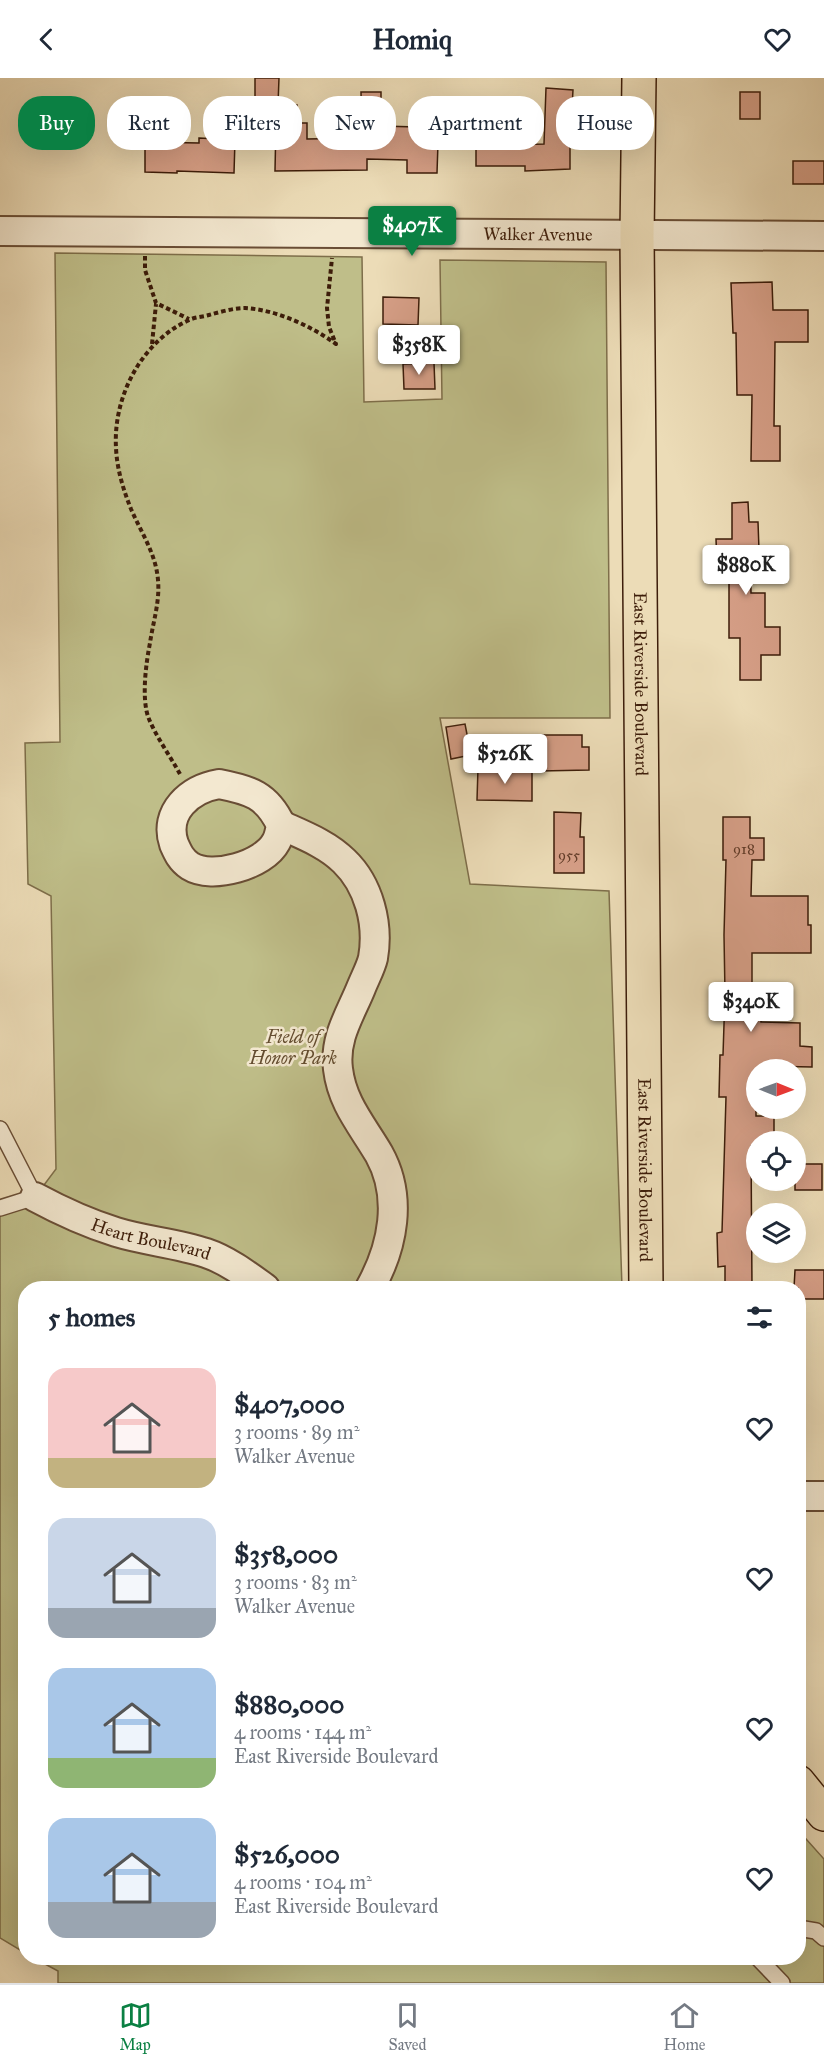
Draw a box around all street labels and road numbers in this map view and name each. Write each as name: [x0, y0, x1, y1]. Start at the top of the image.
street label: Walker Avenue: [483, 223, 593, 246]
street label: East Riverside Boulevard: [629, 592, 653, 776]
street label: East Riverside Boulevard: [633, 1078, 657, 1262]
street label: Heart Boulevard: [88, 1213, 214, 1265]

